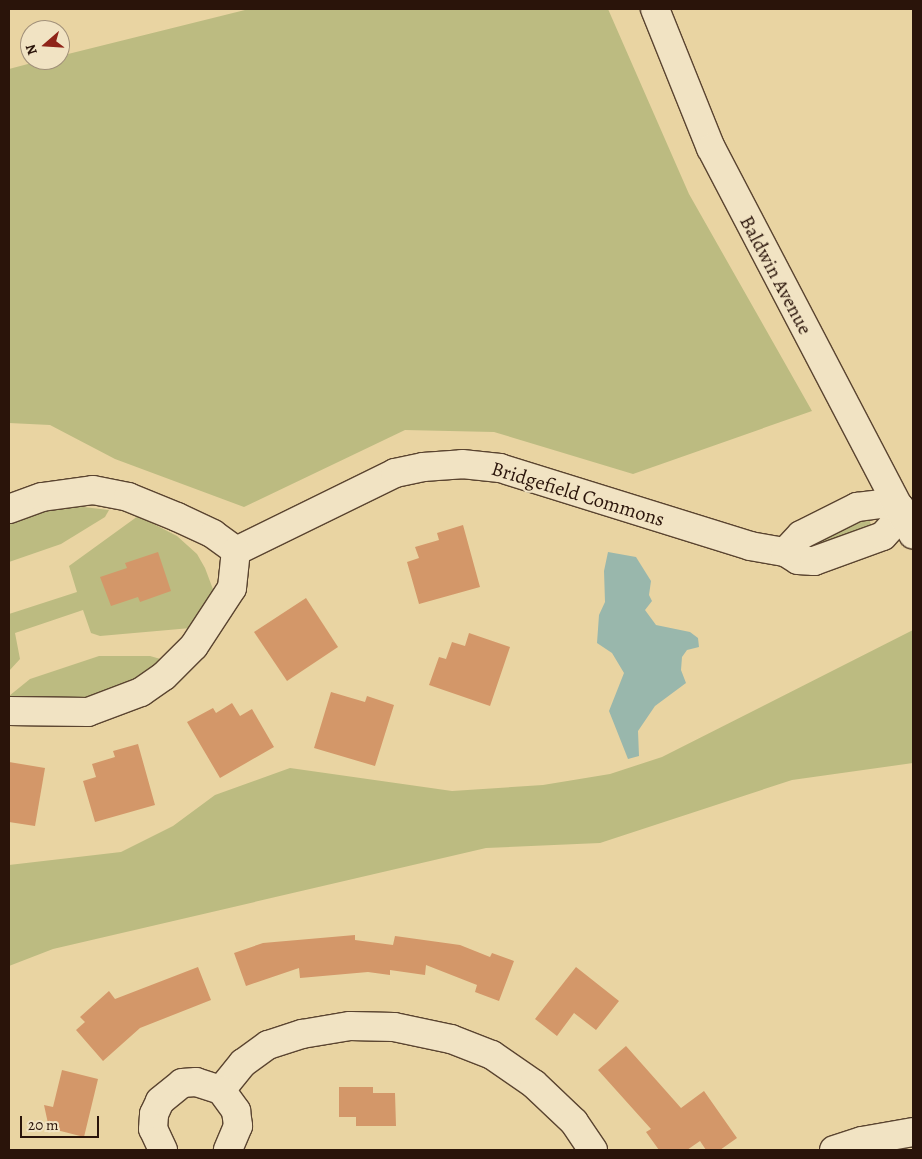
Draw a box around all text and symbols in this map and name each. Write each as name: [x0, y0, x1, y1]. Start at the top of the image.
north arrow: [20, 20, 70, 70]
text: N: [21, 42, 42, 58]
street label: Baldwin Avenue: [735, 211, 817, 339]
street label: Bridgefield Commons: [489, 456, 667, 532]
scale bar: [22, 1106, 101, 1138]
text: 20 m: [28, 1115, 59, 1135]

